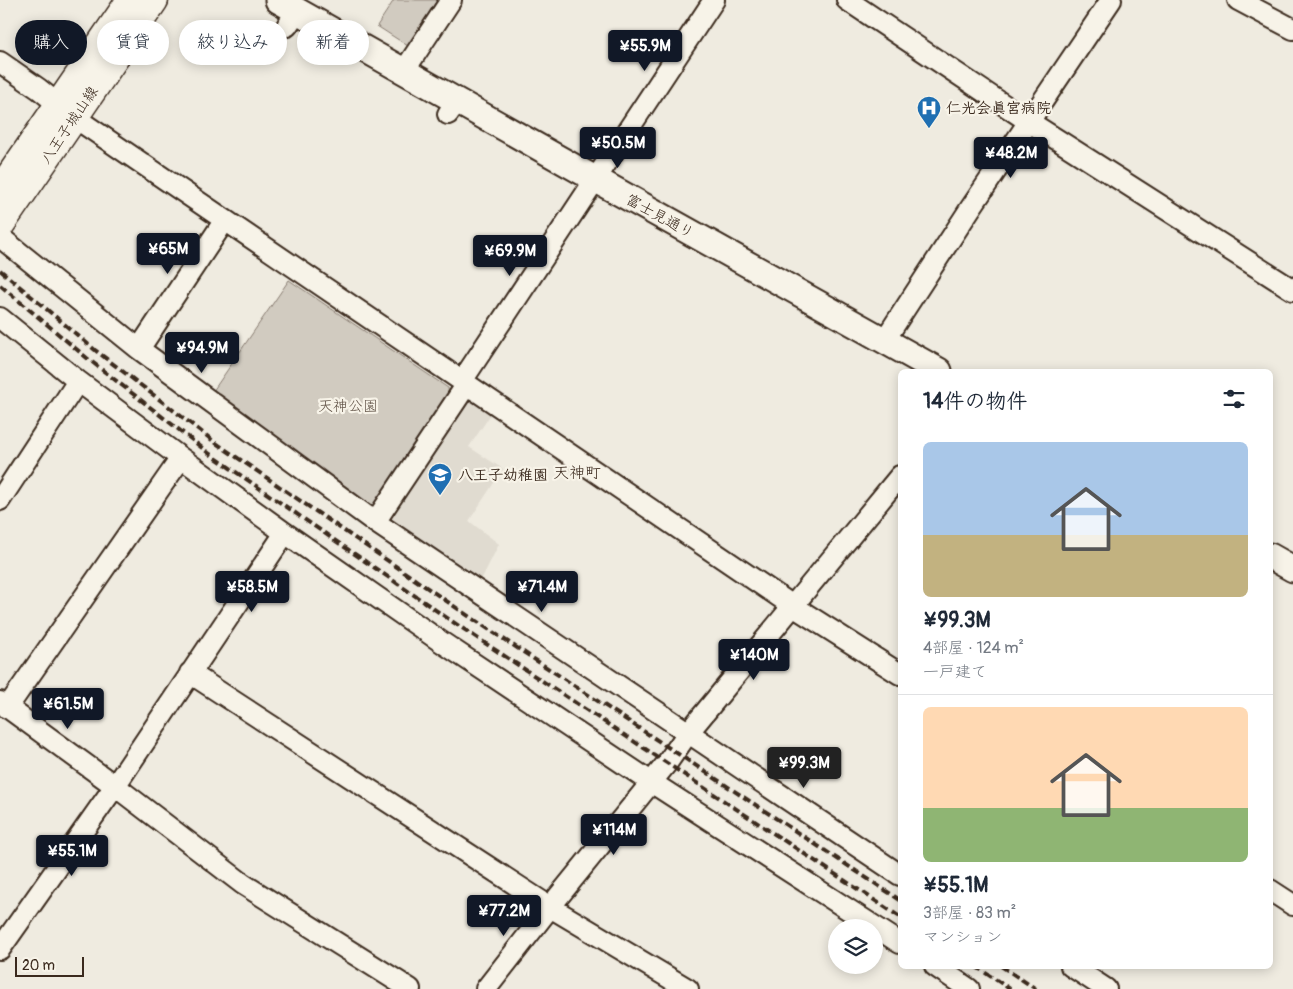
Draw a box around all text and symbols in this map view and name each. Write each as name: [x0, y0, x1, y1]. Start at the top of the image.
chip: 購入: [15, 20, 87, 65]
chip: 賃貸: [97, 20, 169, 65]
chip: 絞り込み: [179, 20, 287, 65]
chip: 新着: [297, 20, 369, 65]
pin: ¥55.9M: [604, 30, 686, 72]
text: ¥55.9M: [619, 36, 671, 56]
street label: 八王子城山線: [36, 83, 102, 168]
hospital icon: 仁光会眞宮病院: [916, 95, 942, 129]
place label: 仁光会眞宮病院: [946, 99, 1051, 118]
pin: ¥50.5M: [577, 126, 659, 169]
text: ¥50.5M: [591, 133, 645, 153]
pin: ¥48.2M: [970, 136, 1052, 179]
text: ¥48.2M: [985, 143, 1037, 163]
street label: 富士見通り: [622, 190, 697, 243]
pin: ¥65M: [138, 232, 198, 275]
pin: ¥69.9M: [469, 234, 551, 277]
text: ¥65M: [148, 239, 188, 259]
text: ¥69.9M: [484, 241, 536, 261]
pin: ¥94.9M: [161, 332, 243, 374]
text: ¥94.9M: [176, 338, 228, 358]
icon: filters: [1220, 385, 1248, 413]
text: 14件の物件: [923, 388, 1027, 415]
park label: 天神公園: [318, 397, 378, 416]
school or university icon: 八王子幼稚園: [427, 462, 453, 496]
district label: 天神町: [553, 463, 601, 483]
place label: 八王子幼稚園: [458, 466, 548, 485]
icon: home: [1041, 474, 1131, 564]
pin: ¥58.5M: [211, 570, 293, 613]
pin: ¥71.4M: [501, 570, 583, 613]
text: ¥58.5M: [226, 577, 278, 597]
text: ¥71.4M: [517, 577, 567, 597]
text: ¥99.3M: [923, 607, 991, 634]
pin: ¥140M: [719, 638, 789, 681]
text: 4部屋 · 124 m²: [923, 638, 1024, 658]
text: ¥140M: [729, 645, 779, 665]
text: 一戸建て: [923, 662, 987, 682]
pin: ¥61.5M: [27, 688, 109, 730]
text: ¥61.5M: [43, 694, 93, 714]
icon: home: [1041, 740, 1131, 830]
pin: ¥99.3M: [763, 746, 845, 789]
text: ¥99.3M: [778, 753, 830, 773]
pin: ¥114M: [579, 814, 649, 856]
text: ¥114M: [592, 820, 636, 840]
pin: ¥55.1M: [31, 834, 113, 877]
text: ¥55.1M: [47, 841, 97, 861]
text: ¥55.1M: [923, 872, 988, 899]
pin: ¥77.2M: [463, 894, 545, 937]
text: ¥77.2M: [478, 901, 530, 921]
text: 3部屋 · 83 m²: [923, 903, 1016, 923]
map controls: [828, 919, 883, 974]
button: layers: [828, 919, 883, 974]
text: マンション: [923, 927, 1002, 947]
scale bar: [15, 954, 84, 977]
text: 20 m: [22, 957, 55, 974]

